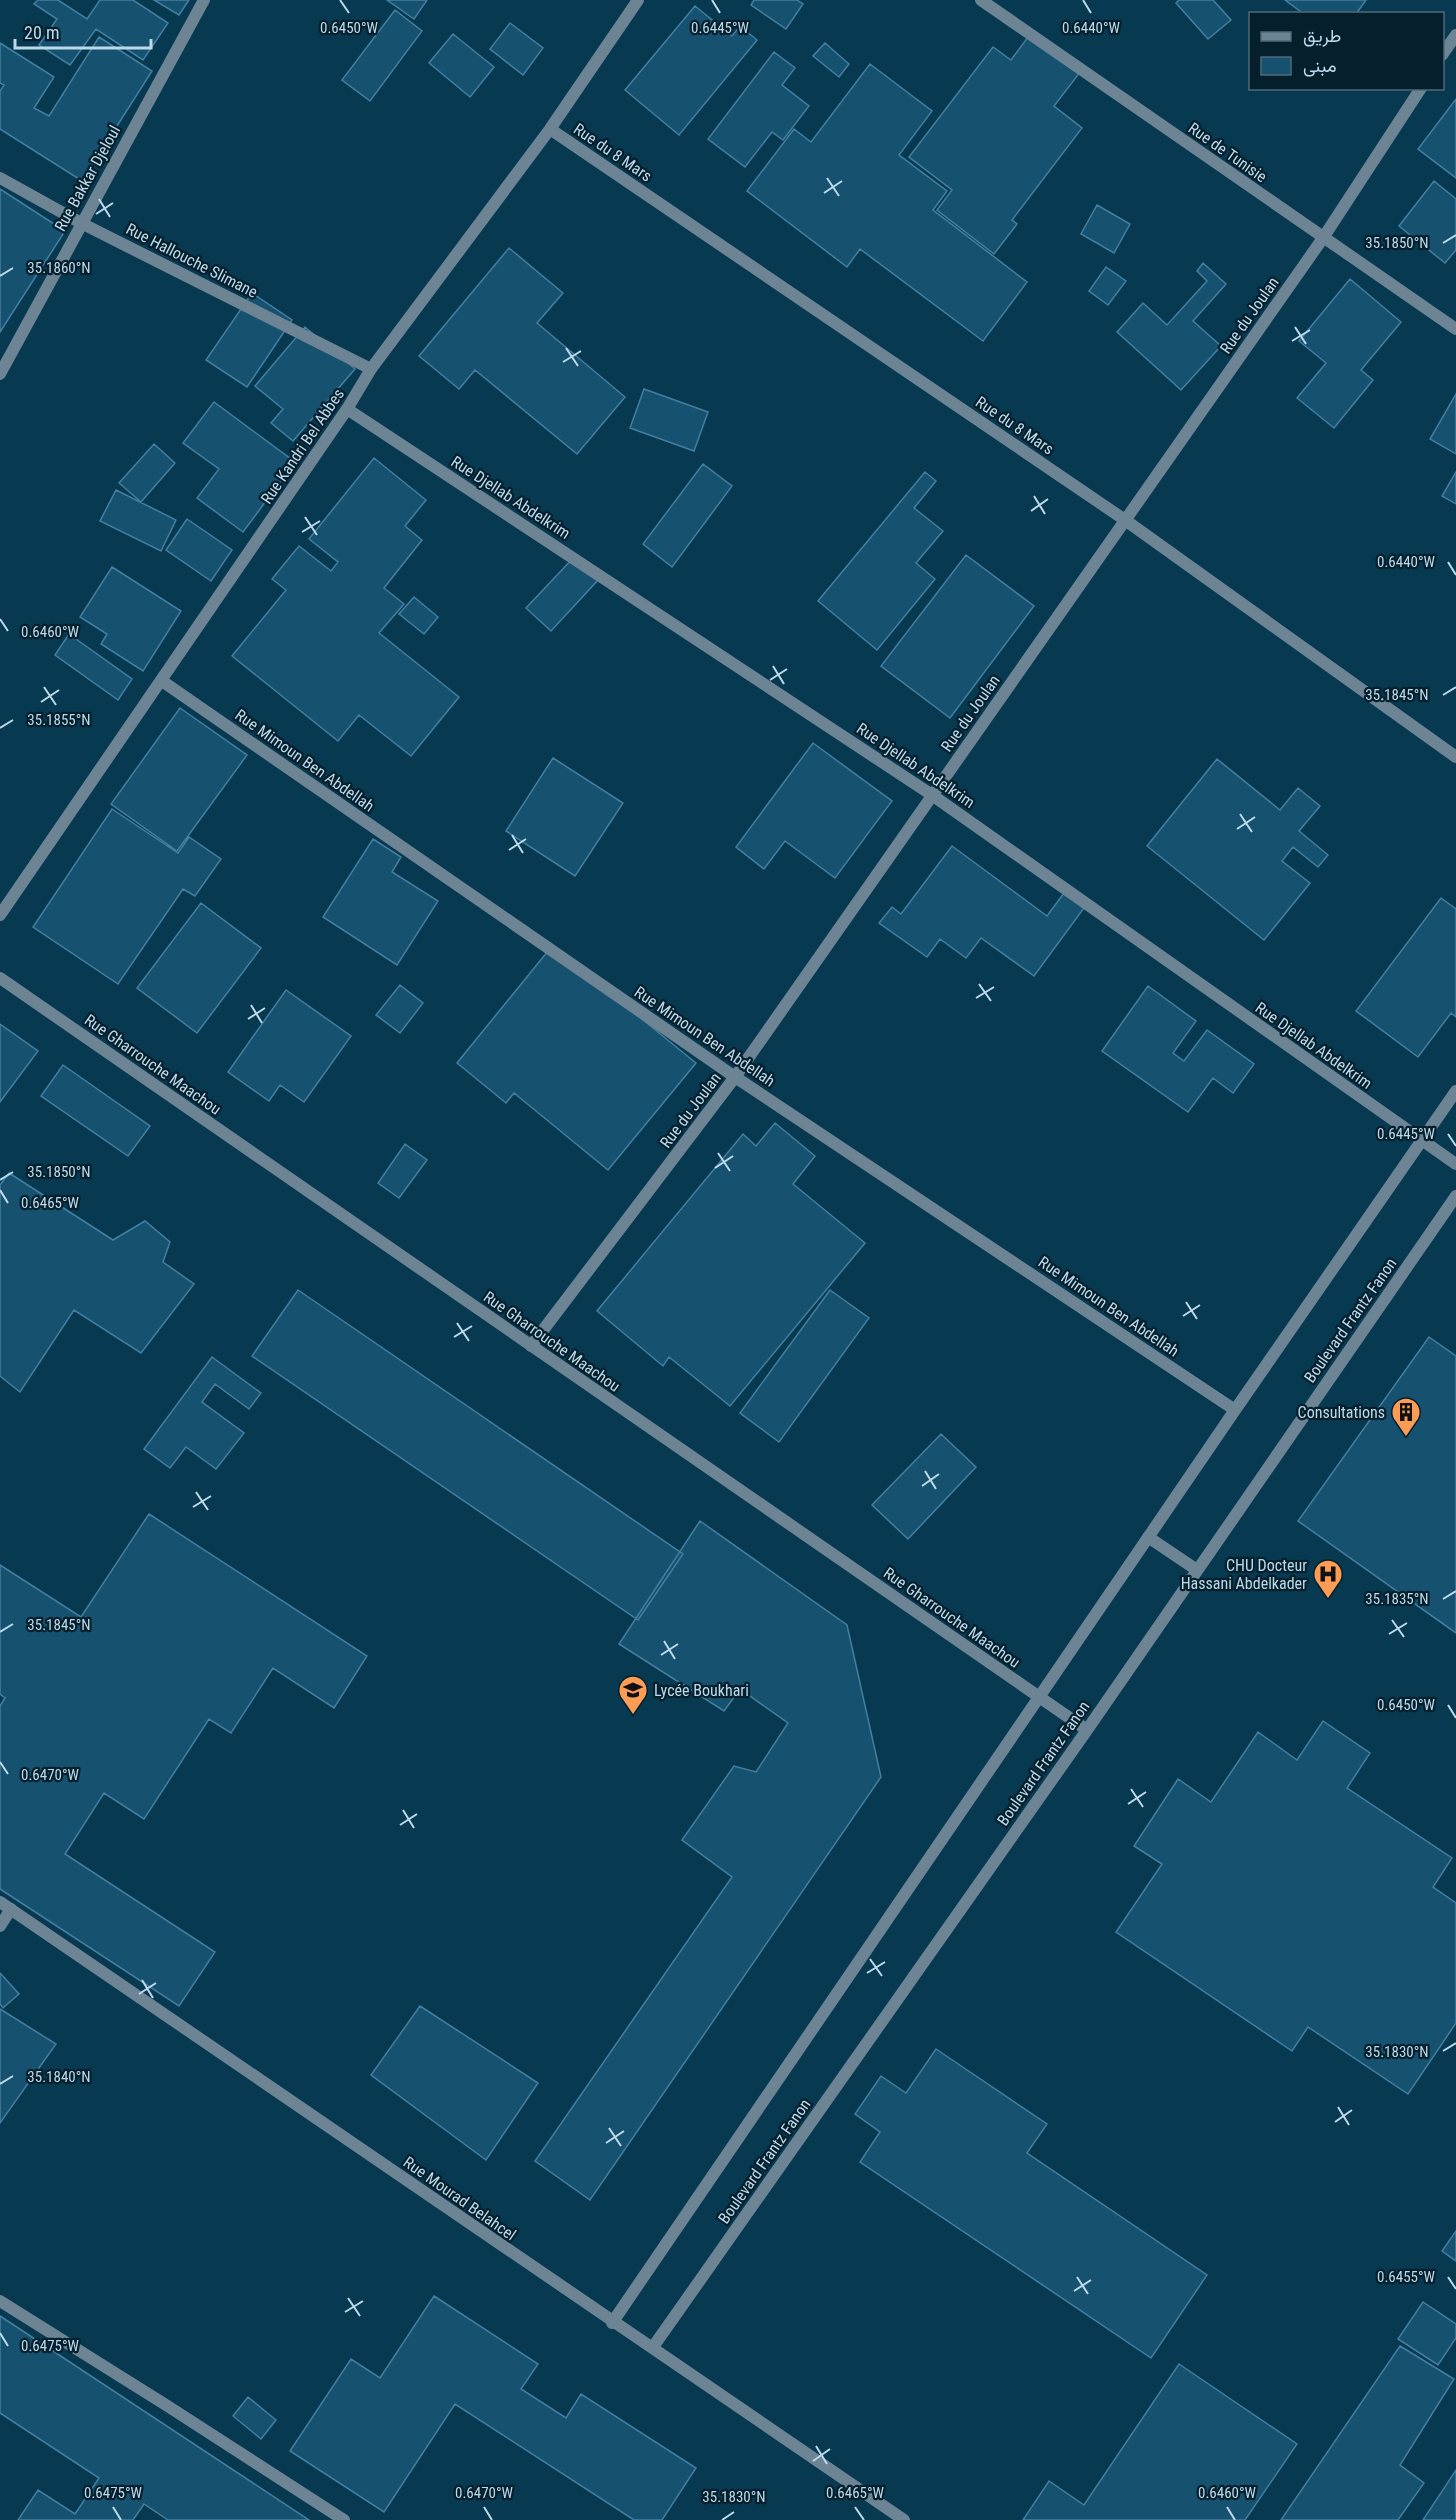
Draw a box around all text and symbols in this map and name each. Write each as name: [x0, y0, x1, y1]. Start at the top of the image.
scale bar: [15, 12, 152, 50]
legend: [1249, 12, 1444, 90]
text: 0.6450°W: [320, 19, 379, 37]
text: 0.6445°W: [691, 19, 750, 37]
text: 0.6440°W: [1062, 19, 1121, 37]
text: 20 m: [24, 22, 59, 43]
text: طريق: [1303, 25, 1341, 47]
text: مبنى: [1303, 55, 1337, 77]
street label: Rue de Tunisie: [1185, 118, 1271, 186]
street label: Rue du 8 Mars: [570, 119, 655, 186]
street label: Rue Bakkar Djeloul: [51, 122, 124, 234]
street label: Rue Hallouche Slimane: [123, 219, 261, 302]
text: 35.1850°N: [1365, 234, 1429, 252]
text: 35.1860°N: [27, 259, 91, 277]
street label: Rue du Joulan: [1216, 273, 1283, 357]
street label: Rue Kandri Bel Abbes: [257, 385, 348, 508]
street label: Rue du 8 Mars: [972, 392, 1057, 459]
street label: Rue Djellab Abdelkrim: [448, 452, 574, 543]
text: 0.6440°W: [1377, 553, 1436, 571]
text: 0.6460°W: [21, 623, 80, 641]
street label: Rue du Joulan: [937, 671, 1004, 755]
text: 35.1845°N: [1365, 686, 1429, 704]
street label: Rue Mimoun Ben Abdellah: [232, 705, 378, 816]
text: 35.1855°N: [27, 711, 91, 729]
street label: Rue Djellab Abdelkrim: [853, 719, 978, 812]
street label: Rue Mimoun Ben Abdellah: [631, 982, 779, 1091]
street label: Rue Djellab Abdelkrim: [1252, 998, 1376, 1093]
street label: Rue Gharrouche Maachou: [81, 1010, 225, 1119]
street label: Rue du Joulan: [656, 1069, 725, 1152]
text: 0.6445°W: [1377, 1125, 1436, 1143]
text: 35.1850°N: [27, 1163, 91, 1181]
text: 0.6465°W: [21, 1194, 80, 1212]
street label: Rue Mimoun Ben Abdellah: [1035, 1252, 1183, 1361]
street label: Boulevard Frantz Fanon: [1300, 1254, 1401, 1386]
street label: Rue Gharrouche Maachou: [480, 1287, 624, 1396]
building icon: Consultations: [1390, 1396, 1422, 1438]
place label: Consultations: [1298, 1403, 1385, 1422]
place label: CHU Docteur Hassani Abdelkader: [1181, 1556, 1307, 1593]
hospital icon: CHU Docteur Hassani Abdelkader: [1312, 1558, 1344, 1600]
street label: Rue Gharrouche Maachou: [880, 1563, 1024, 1672]
text: 35.1835°N: [1365, 1590, 1429, 1608]
text: 35.1845°N: [27, 1616, 91, 1634]
school or university icon: Lycée Boukhari: [617, 1674, 649, 1716]
place label: Lycée Boukhari: [654, 1681, 749, 1700]
text: 0.6450°W: [1377, 1696, 1436, 1714]
street label: Boulevard Frantz Fanon: [993, 1697, 1094, 1829]
text: 0.6470°W: [21, 1766, 80, 1784]
text: 35.1830°N: [1365, 2043, 1429, 2061]
text: 35.1840°N: [27, 2068, 91, 2086]
street label: Boulevard Frantz Fanon: [714, 2095, 815, 2227]
street label: Rue Mourad Belahcel: [400, 2152, 520, 2244]
text: 0.6455°W: [1377, 2268, 1436, 2286]
text: 0.6475°W: [21, 2337, 80, 2355]
text: 0.6475°W: [84, 2484, 143, 2502]
text: 0.6470°W: [455, 2484, 514, 2502]
text: 0.6465°W: [826, 2484, 885, 2502]
text: 0.6460°W: [1198, 2484, 1257, 2502]
text: 35.1830°N: [702, 2488, 766, 2506]

